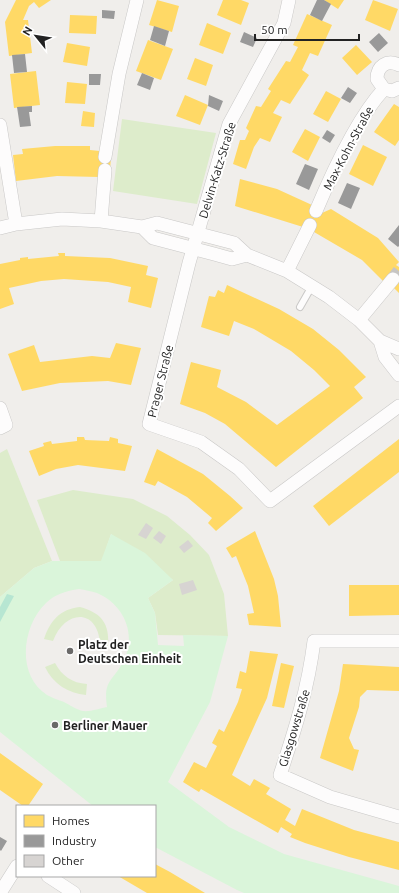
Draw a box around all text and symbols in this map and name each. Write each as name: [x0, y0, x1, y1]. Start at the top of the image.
north arrow: [16, 16, 56, 56]
scale bar: [255, 16, 359, 42]
text: 50 m: [261, 23, 288, 36]
text: N: [20, 24, 35, 38]
street label: Max-Kohn-Straße: [320, 104, 376, 192]
street label: Delvin-Katz-Straße: [196, 120, 238, 220]
street label: Prager Straße: [145, 343, 175, 419]
place label: Platz der Deutschen Einheit: [78, 638, 181, 665]
marker: Platz der Deutschen Einheit: [65, 646, 75, 656]
street label: Glasgowstraße: [276, 688, 312, 768]
place label: Berliner Mauer: [63, 719, 148, 732]
marker: Berliner Mauer: [50, 720, 60, 730]
legend: [16, 805, 156, 877]
text: Homes: [52, 814, 90, 827]
text: Industry: [52, 834, 97, 847]
text: Other: [52, 854, 85, 867]

